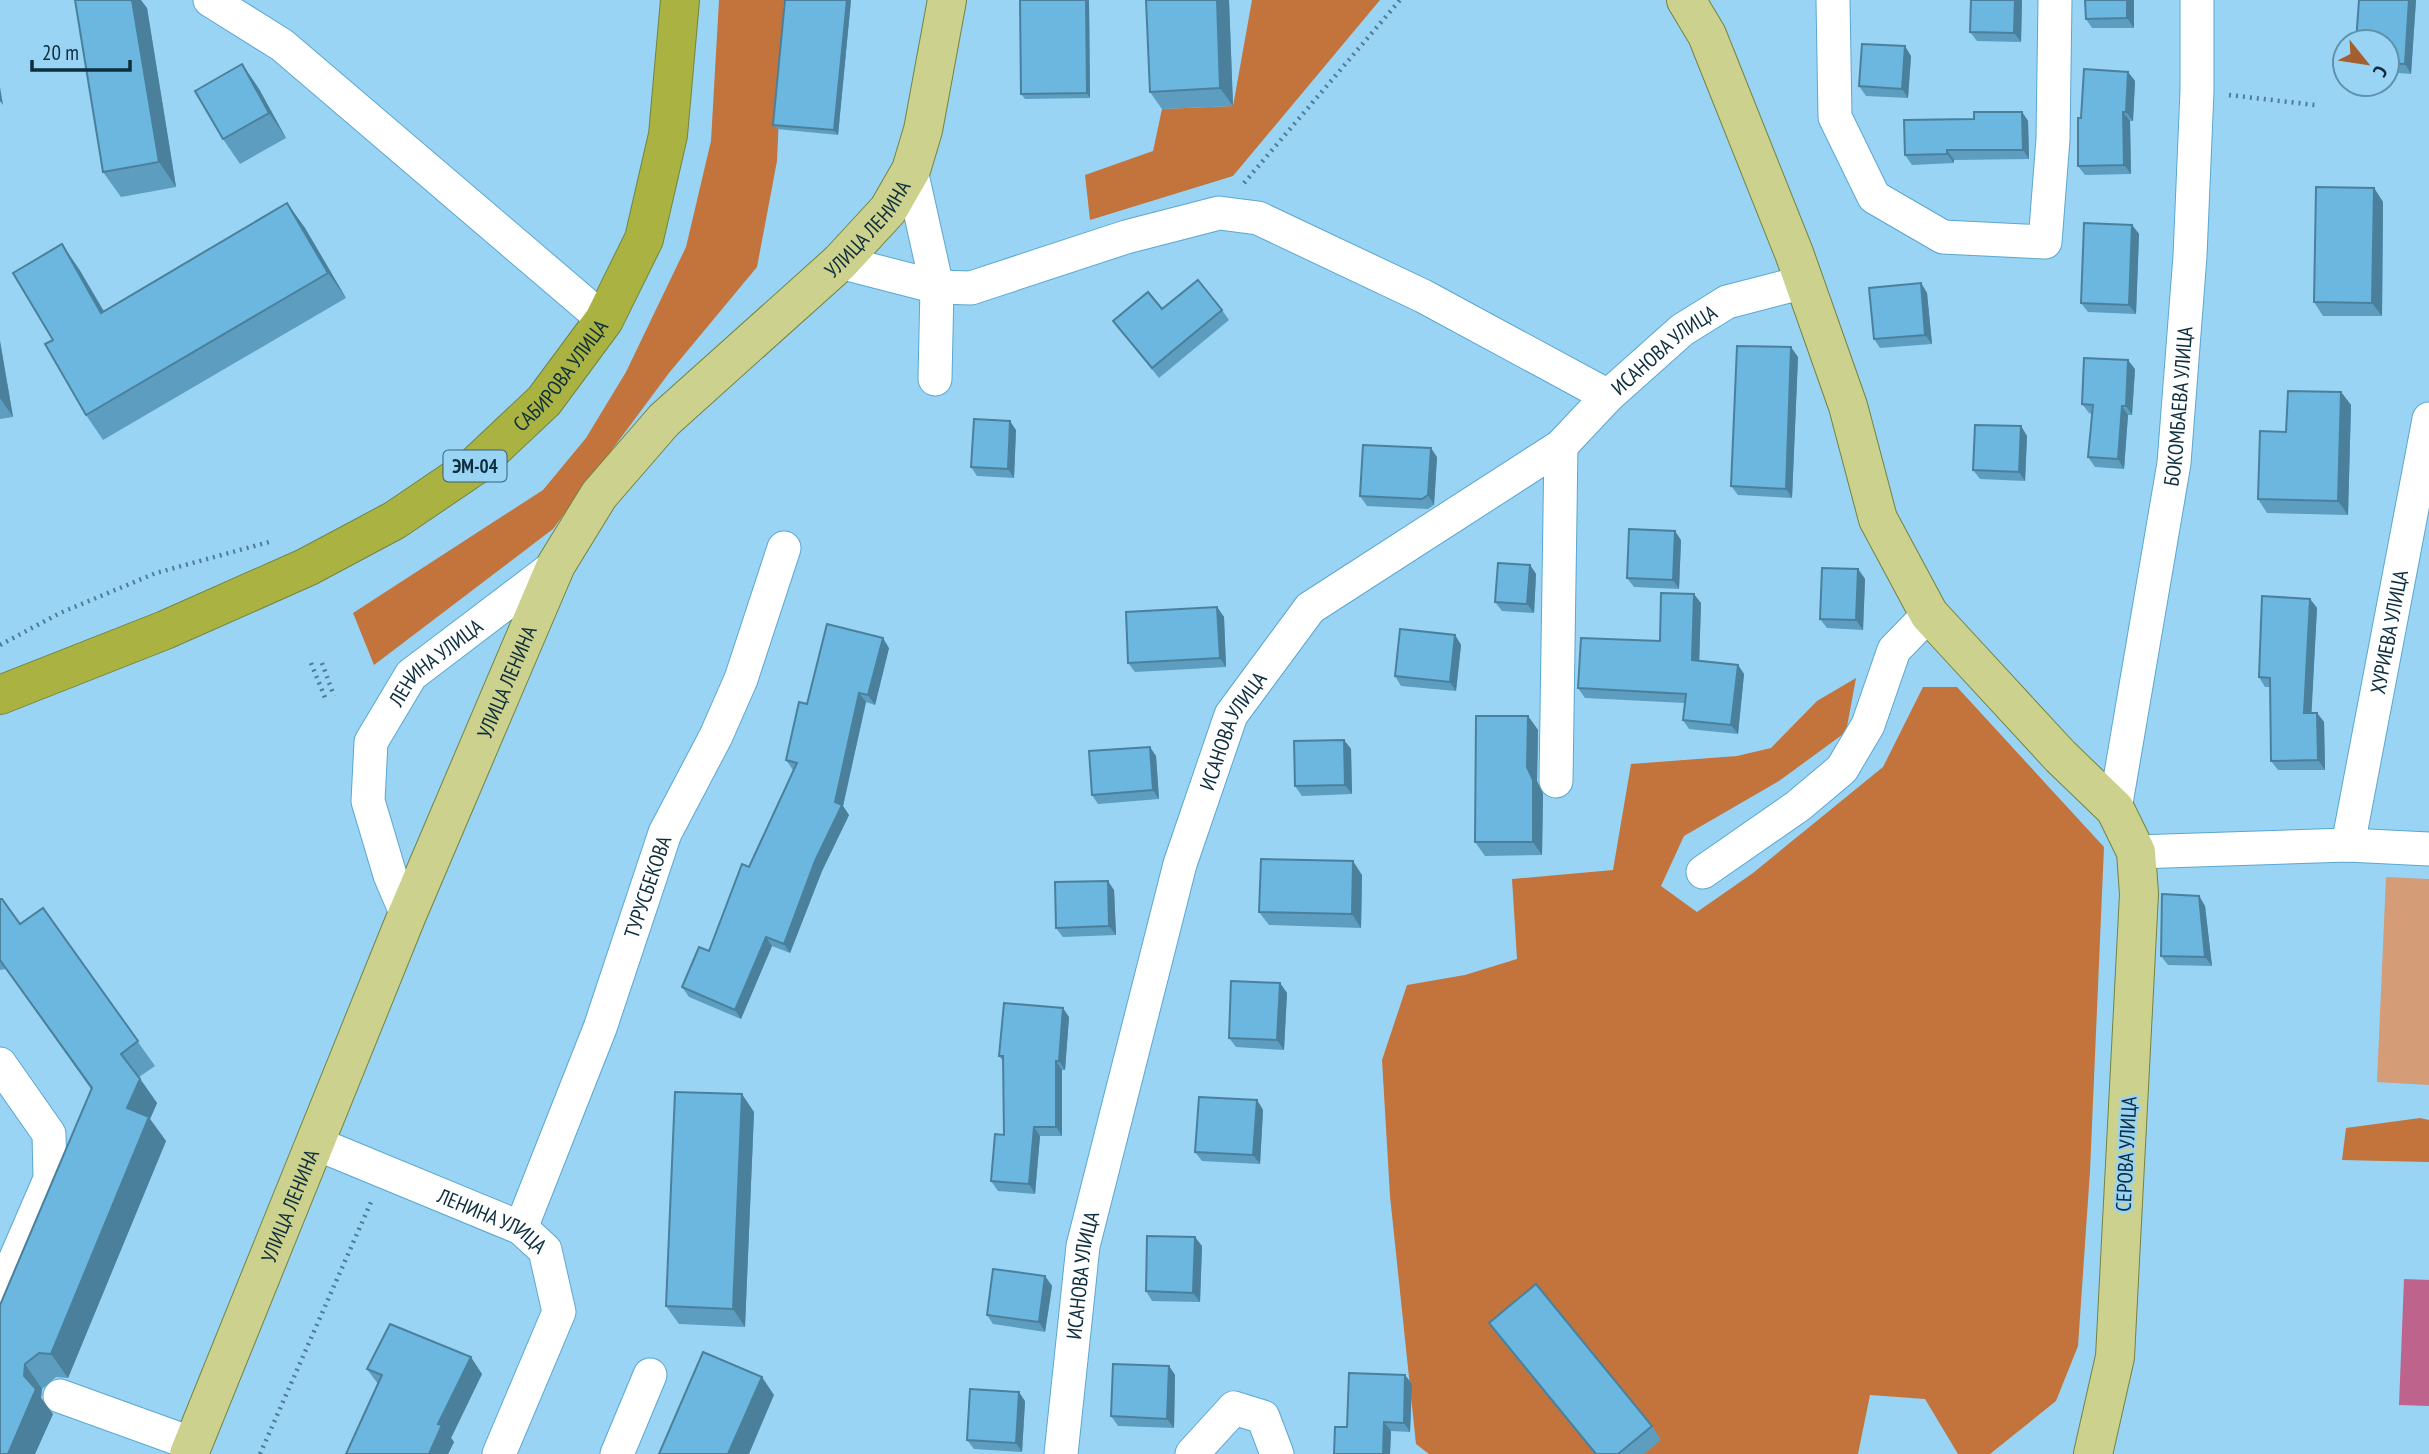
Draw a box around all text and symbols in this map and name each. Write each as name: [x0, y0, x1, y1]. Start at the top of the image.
scale bar: [32, 28, 130, 72]
north arrow: [2331, 28, 2401, 98]
text: 20 m: [42, 39, 79, 66]
text: С: [2368, 62, 2393, 82]
street label: УЛИЦА ЛЕНИНА: [819, 175, 916, 283]
street label: ИСАНОВА УЛИЦА: [1605, 298, 1722, 401]
street label: САБИРОВА УЛИЦА: [507, 314, 614, 437]
street label: БОКОМБАЕВА УЛИЦА: [2157, 325, 2198, 488]
road number: ЭМ-04: [444, 450, 506, 481]
street label: ХУРИЕВА УЛИЦА: [2364, 568, 2414, 696]
street label: ЛЕНИНА УЛИЦА: [382, 612, 488, 712]
street label: УЛИЦА ЛЕНИНА: [470, 621, 542, 742]
street label: ИСАНОВА УЛИЦА: [1193, 666, 1272, 793]
street label: ТУРУСБЕКОВА: [617, 832, 677, 941]
street label: СЕРОВА УЛИЦА: [2110, 1096, 2142, 1212]
street label: УЛИЦА ЛЕНИНА: [254, 1145, 325, 1266]
street label: ЛЕНИНА УЛИЦА: [433, 1181, 553, 1259]
street label: ИСАНОВА УЛИЦА: [1060, 1208, 1105, 1341]

